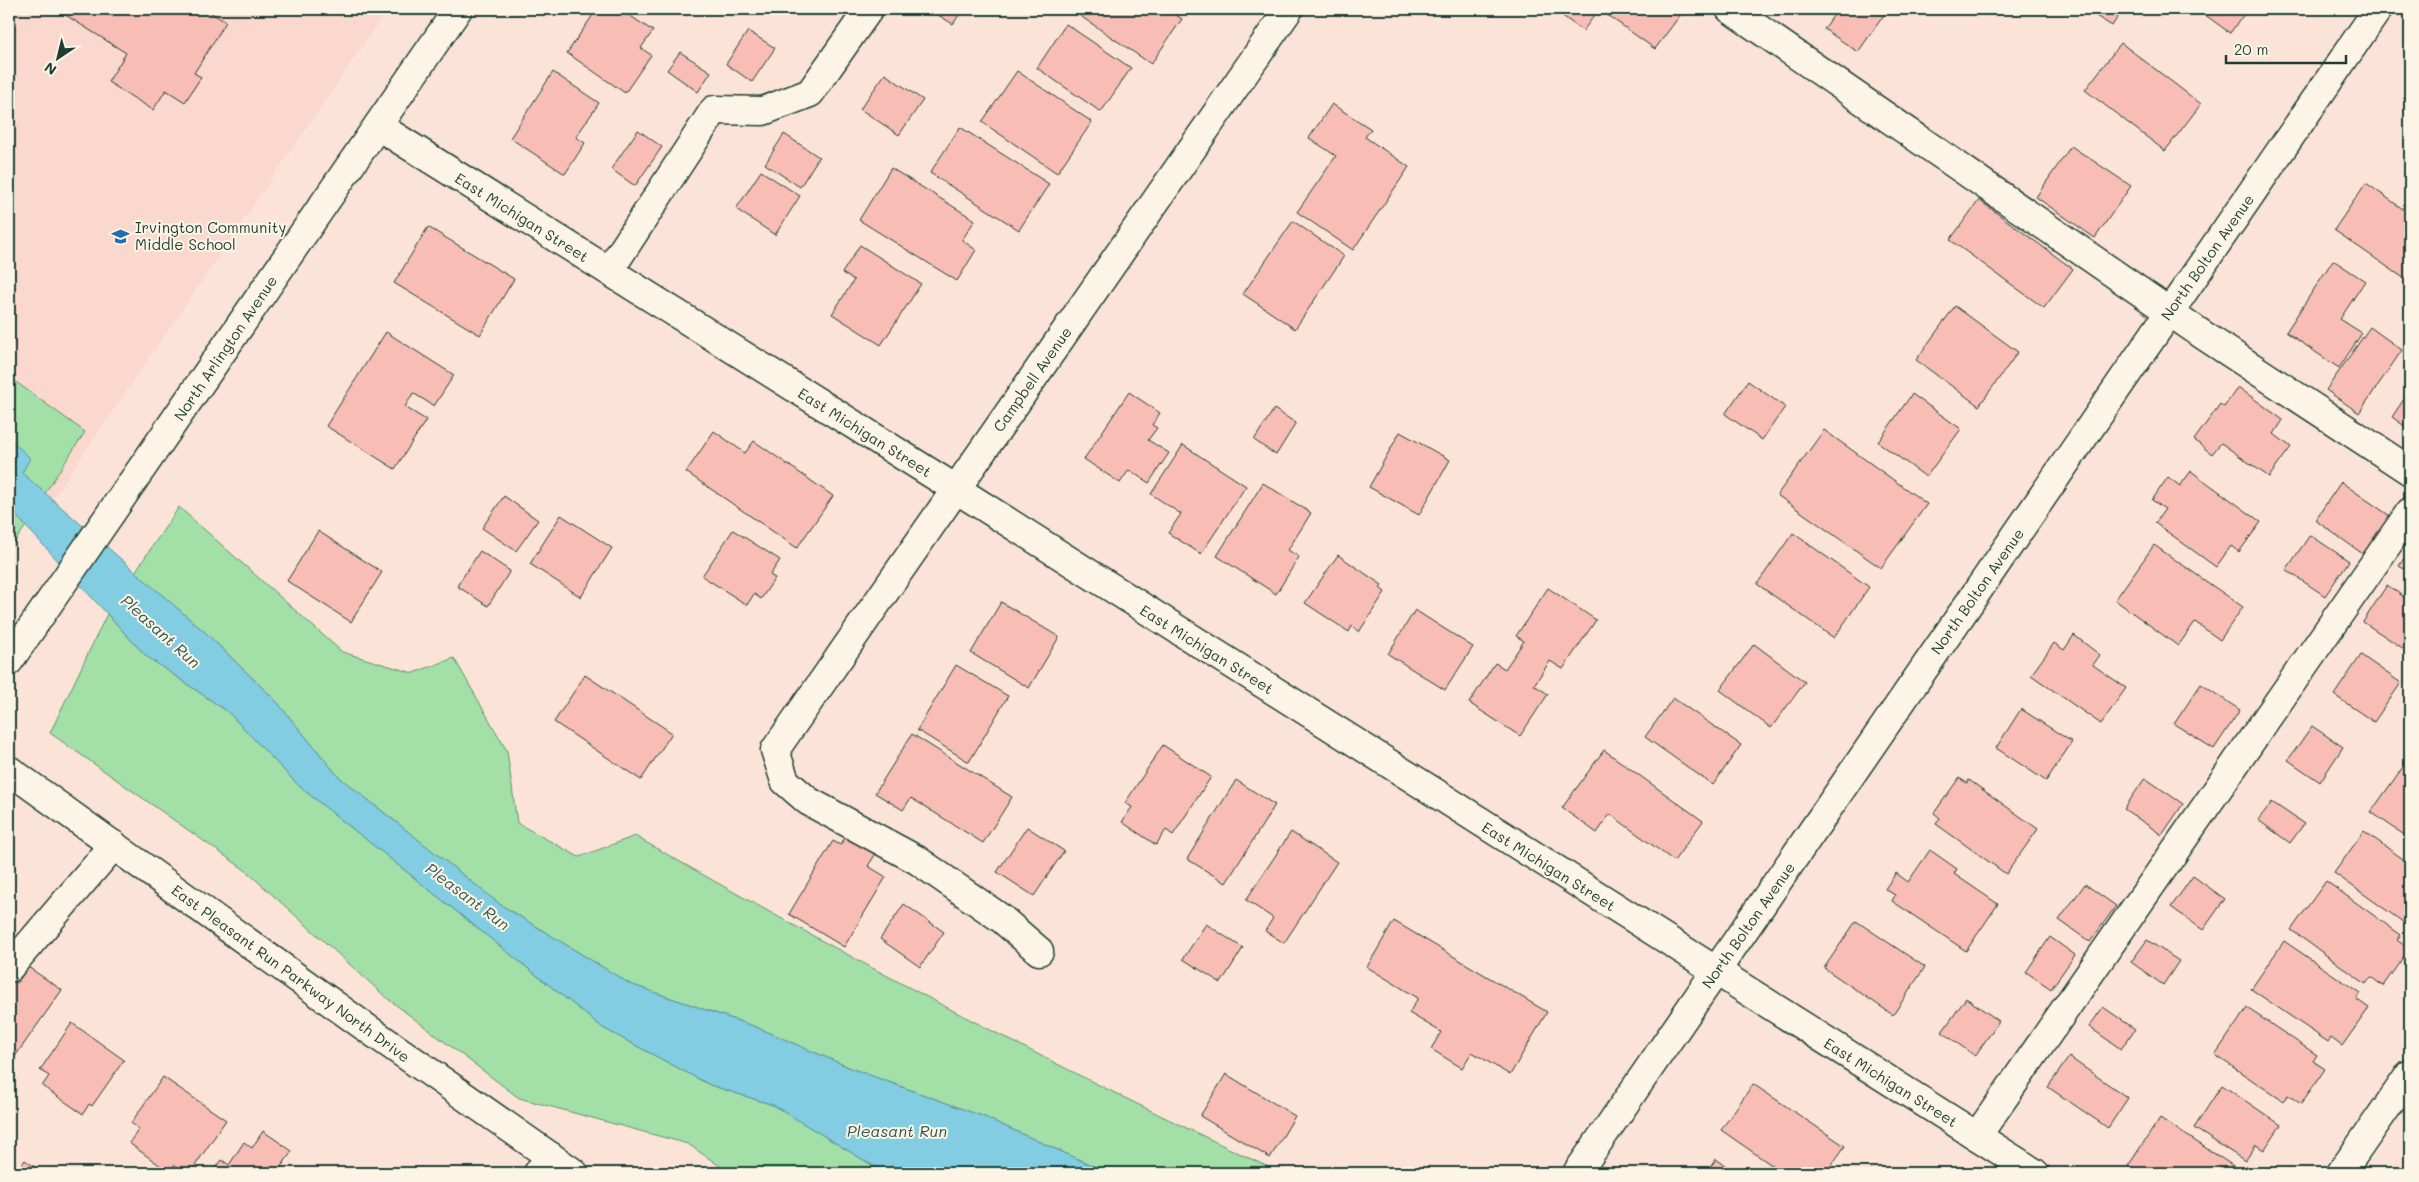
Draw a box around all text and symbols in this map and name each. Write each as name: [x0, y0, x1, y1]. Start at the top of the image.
north arrow: [32, 32, 82, 82]
scale bar: [2226, 32, 2346, 64]
text: 20 m: [2234, 39, 2268, 59]
text: N: [40, 58, 60, 80]
street label: East Michigan Street: [451, 168, 593, 266]
street label: North Bolton Avenue: [2156, 190, 2258, 324]
place label: Irvington Community Middle School: [135, 217, 286, 254]
school or university icon: Irvington Community Middle School: [111, 226, 131, 246]
street label: North Arlington Avenue: [169, 271, 281, 425]
street label: Campbell Avenue: [988, 322, 1076, 436]
street label: East Michigan Street: [794, 383, 936, 481]
street label: North Bolton Avenue: [1926, 524, 2028, 658]
water label: Pleasant Run: [117, 590, 205, 672]
street label: East Michigan Street: [1136, 600, 1278, 698]
street label: East Michigan Street: [1478, 817, 1620, 915]
water label: Pleasant Run: [422, 857, 514, 935]
street label: North Bolton Avenue: [1697, 858, 1799, 992]
street label: East Pleasant Run Parkway North Drive: [168, 880, 414, 1066]
street label: East Michigan Street: [1820, 1033, 1962, 1131]
water label: Pleasant Run: [847, 1120, 947, 1141]

